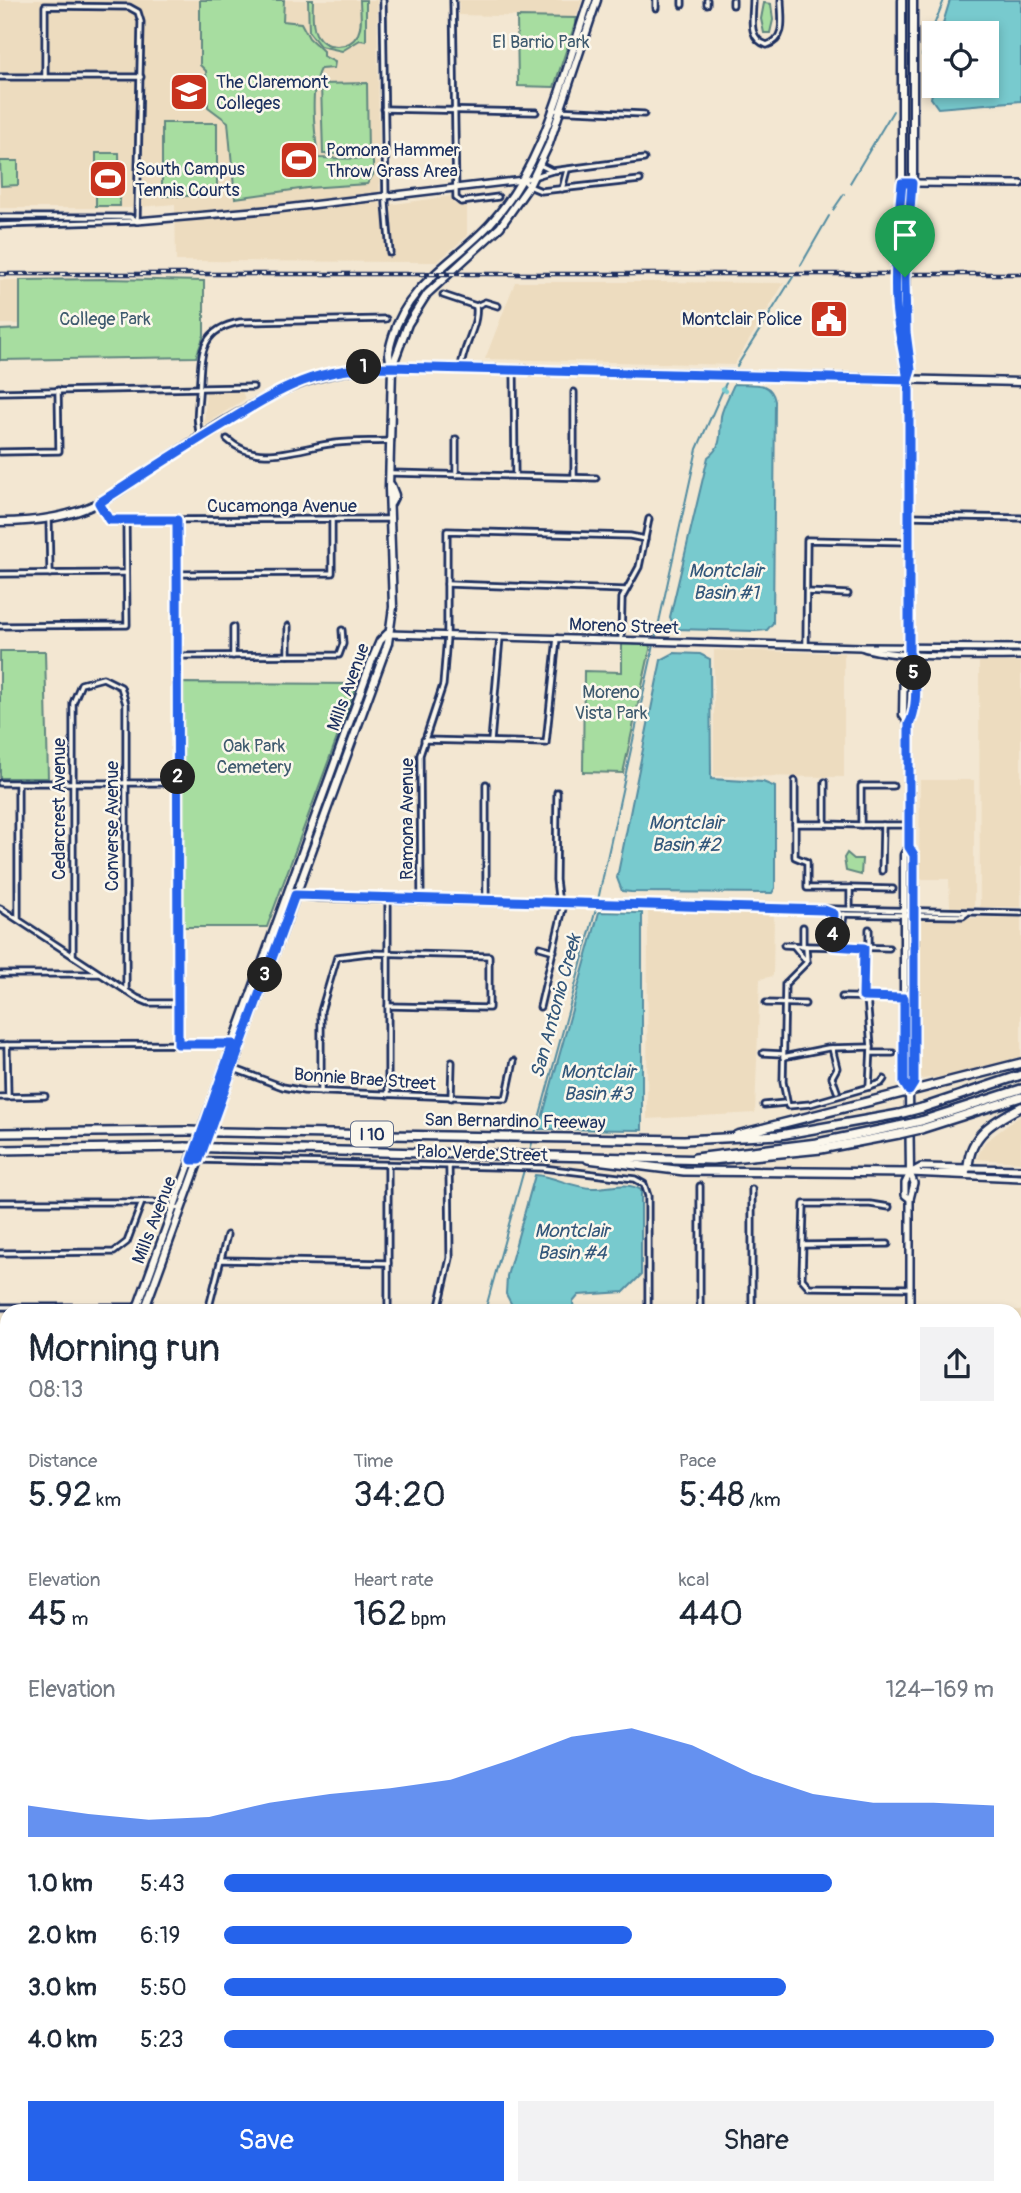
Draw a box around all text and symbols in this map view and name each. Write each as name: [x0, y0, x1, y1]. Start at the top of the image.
map controls: [922, 21, 999, 98]
button: locate: [922, 21, 999, 98]
park label: El Barrio Park: [492, 31, 590, 54]
school or university icon: The Claremont Colleges: [168, 71, 210, 113]
place label: The Claremont Colleges: [216, 71, 329, 115]
sports icon: Pomona Hammer Throw Grass Area: [278, 139, 320, 181]
place label: Pomona Hammer Throw Grass Area: [326, 139, 461, 183]
sports icon: South Campus Tennis Courts: [87, 158, 129, 200]
place label: South Campus Tennis Courts: [135, 158, 245, 202]
pin: [875, 205, 935, 277]
icon: arrive: [886, 216, 924, 254]
public building icon: Montclair Police: [808, 298, 850, 340]
park label: College Park: [59, 308, 151, 331]
place label: Montclair Police: [682, 308, 802, 331]
pin: 1: [346, 350, 382, 384]
text: 1: [360, 354, 367, 378]
street label: Cucamonga Avenue: [207, 495, 357, 518]
water label: Montclair Basin #1: [688, 559, 766, 605]
street label: Moreno Street: [569, 613, 680, 640]
street label: Mills Avenue: [322, 640, 375, 734]
pin: 5: [897, 656, 932, 690]
text: 5: [908, 660, 919, 684]
park label: Moreno Vista Park: [574, 681, 648, 725]
park label: Oak Park Cemetery: [217, 735, 292, 779]
street label: Cedarcrest Avenue: [48, 738, 71, 880]
street label: Ramona Avenue: [396, 758, 419, 880]
pin: 2: [160, 760, 196, 794]
street label: Converse Avenue: [101, 761, 124, 891]
text: 2: [172, 764, 183, 788]
water label: Montclair Basin #2: [648, 811, 726, 857]
pin: 4: [816, 918, 850, 953]
text: 4: [827, 922, 838, 946]
water label: San Antonio Creek: [525, 930, 587, 1081]
pin: 3: [247, 958, 282, 992]
text: 3: [259, 962, 270, 986]
water label: Montclair Basin #3: [560, 1060, 638, 1106]
street label: Bonnie Brae Street: [293, 1063, 438, 1096]
street label: San Bernardino Freeway: [424, 1108, 606, 1135]
road number: I 10: [351, 1122, 393, 1146]
street label: Palo Verde Street: [416, 1140, 549, 1167]
street label: Mills Avenue: [127, 1173, 182, 1267]
water label: Montclair Basin #4: [534, 1219, 612, 1265]
text: Morning run: [28, 1325, 220, 1373]
button: share: [920, 1327, 994, 1401]
text: 08:13: [28, 1375, 83, 1404]
text: Distance: [28, 1449, 97, 1473]
text: Time: [353, 1449, 393, 1473]
text: Pace: [679, 1449, 716, 1473]
text: 5.92: [28, 1473, 92, 1517]
text: 34:20: [353, 1473, 446, 1517]
text: 5:48: [679, 1473, 745, 1517]
text: km: [92, 1488, 121, 1512]
text: /km: [745, 1488, 781, 1512]
text: Elevation: [28, 1568, 100, 1592]
text: Heart rate: [353, 1568, 433, 1592]
text: kcal: [679, 1568, 710, 1592]
text: 45: [28, 1592, 67, 1636]
text: 162: [353, 1592, 407, 1636]
text: 440: [679, 1592, 743, 1636]
text: m: [67, 1607, 88, 1631]
text: bpm: [407, 1607, 446, 1631]
text: Elevation: [28, 1675, 116, 1704]
text: 124–169 m: [886, 1675, 994, 1704]
text: 1.0 km: [28, 1869, 93, 1898]
text: 5:43: [140, 1869, 185, 1898]
text: 2.0 km: [28, 1921, 97, 1950]
text: 6:19: [140, 1921, 180, 1950]
text: 3.0 km: [28, 1973, 97, 2002]
text: 5:50: [140, 1973, 187, 2002]
text: 4.0 km: [28, 2025, 97, 2054]
text: 5:23: [140, 2025, 184, 2054]
button: Save: [28, 2101, 504, 2181]
button: Share: [518, 2101, 994, 2181]

